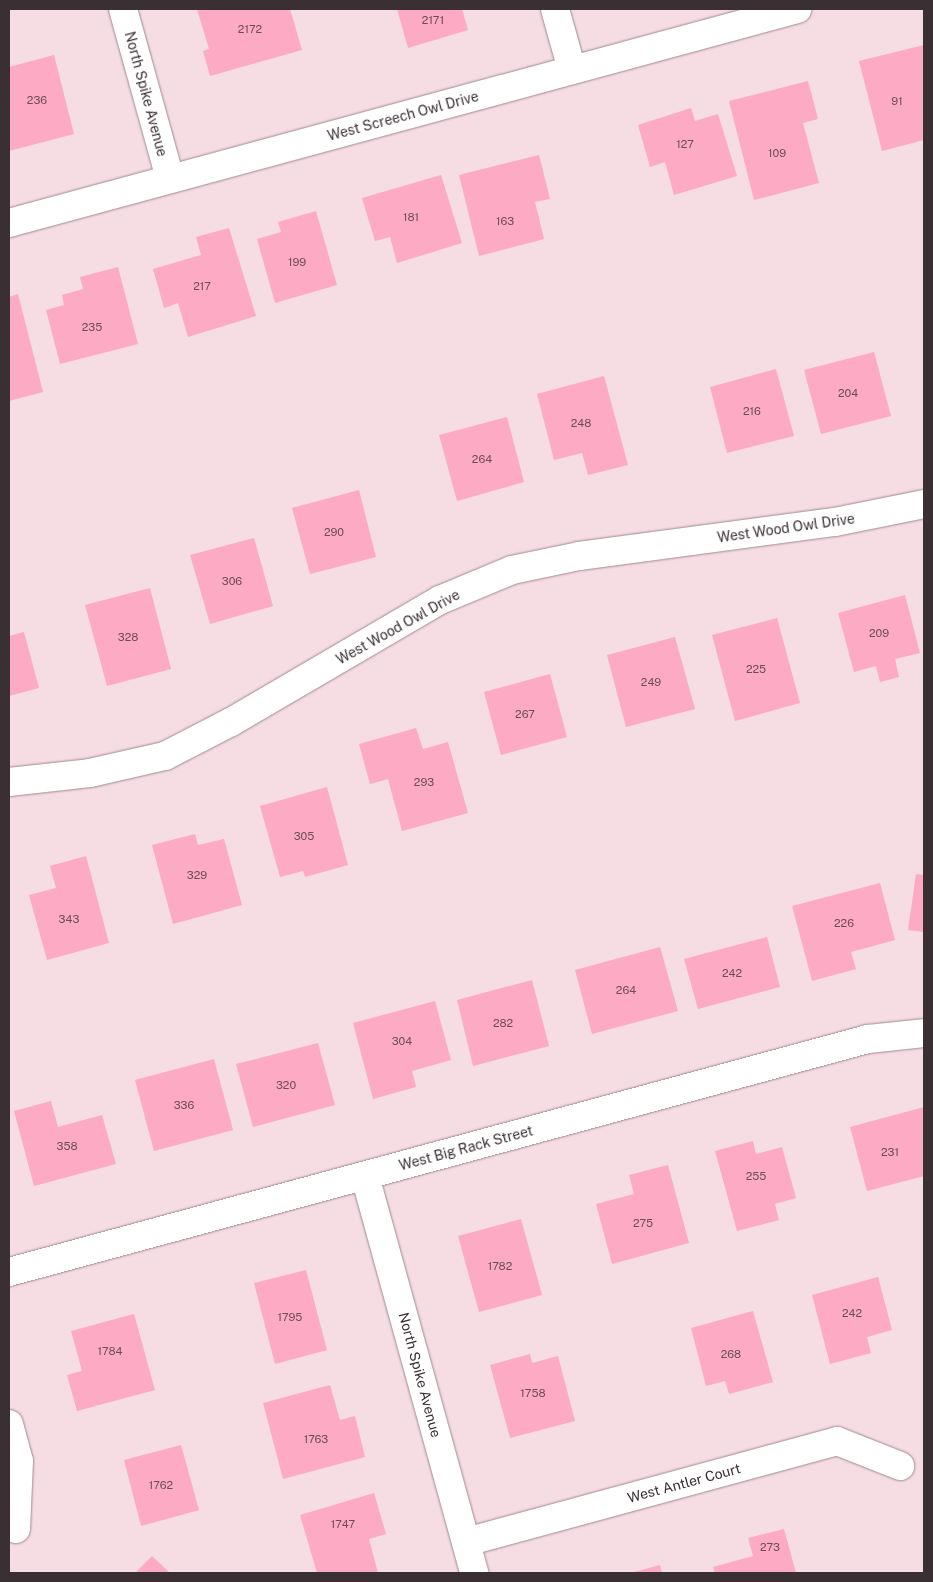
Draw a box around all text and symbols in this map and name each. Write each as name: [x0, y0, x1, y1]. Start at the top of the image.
house number: 2171: [422, 13, 444, 27]
house number: 2172: [238, 22, 262, 36]
street label: North Spike Avenue: [121, 30, 171, 158]
street label: West Screech Owl Drive: [326, 88, 480, 144]
house number: 236: [27, 93, 47, 107]
house number: 91: [891, 94, 903, 108]
house number: 127: [676, 137, 694, 151]
house number: 109: [768, 146, 786, 160]
house number: 181: [403, 210, 419, 224]
house number: 163: [496, 214, 514, 228]
house number: 199: [288, 255, 306, 269]
house number: 217: [193, 279, 211, 293]
house number: 235: [82, 320, 102, 334]
house number: 204: [838, 386, 858, 400]
house number: 216: [743, 404, 761, 418]
house number: 248: [571, 416, 591, 430]
house number: 264: [472, 452, 492, 466]
street label: West Wood Owl Drive: [716, 510, 856, 546]
house number: 290: [324, 525, 344, 539]
house number: 306: [222, 574, 242, 588]
street label: West Wood Owl Drive: [333, 586, 463, 668]
house number: 209: [869, 626, 889, 640]
house number: 328: [118, 630, 138, 644]
house number: 225: [746, 662, 766, 676]
house number: 249: [641, 675, 661, 689]
house number: 267: [515, 707, 535, 721]
house number: 293: [414, 775, 434, 789]
house number: 305: [294, 829, 314, 843]
house number: 329: [187, 868, 207, 882]
house number: 343: [59, 912, 79, 926]
house number: 226: [834, 916, 854, 930]
house number: 242: [722, 966, 742, 980]
house number: 264: [616, 983, 636, 997]
house number: 282: [493, 1016, 513, 1030]
house number: 304: [392, 1034, 412, 1048]
house number: 320: [276, 1078, 296, 1092]
house number: 336: [174, 1098, 194, 1112]
street label: West Big Rack Street: [397, 1122, 535, 1174]
house number: 358: [56, 1139, 78, 1153]
house number: 231: [881, 1145, 899, 1159]
house number: 255: [746, 1169, 766, 1183]
house number: 275: [633, 1216, 653, 1230]
house number: 1782: [488, 1259, 512, 1273]
house number: 242: [842, 1306, 862, 1320]
house number: 1795: [278, 1310, 302, 1324]
street label: North Spike Avenue: [395, 1311, 445, 1439]
house number: 1784: [98, 1344, 122, 1358]
house number: 268: [721, 1347, 741, 1361]
house number: 1758: [520, 1386, 546, 1400]
house number: 1763: [304, 1432, 328, 1446]
street label: West Antler Court: [625, 1460, 743, 1506]
house number: 1762: [149, 1478, 173, 1492]
house number: 1747: [331, 1517, 355, 1531]
house number: 273: [760, 1540, 780, 1554]

